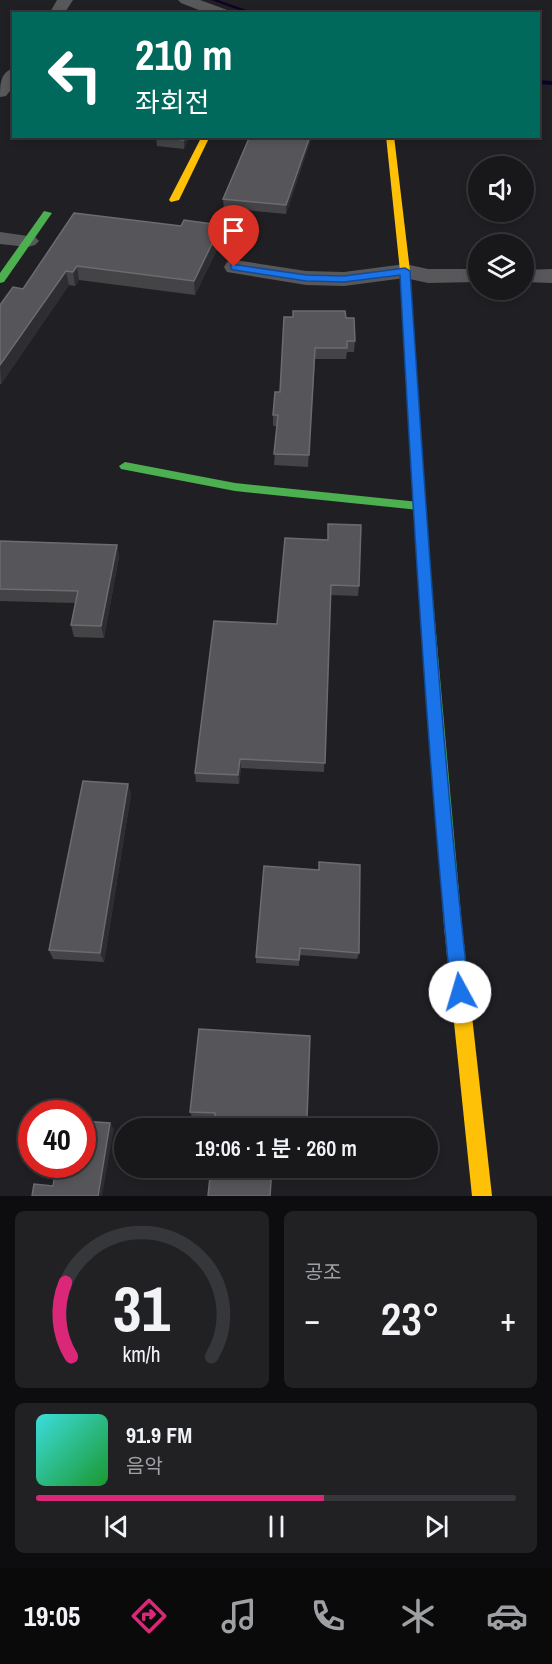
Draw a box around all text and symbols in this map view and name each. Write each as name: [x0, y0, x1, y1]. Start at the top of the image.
text: 210 m: [135, 27, 233, 83]
icon: left: [36, 36, 114, 114]
text: 좌회전: [135, 84, 210, 120]
map controls: [468, 156, 534, 300]
button: sound: [468, 156, 534, 222]
pin: [208, 205, 259, 267]
icon: arrive: [217, 214, 250, 247]
button: layers: [468, 234, 534, 300]
position arrow: [428, 960, 492, 1024]
speed limit sign: 40: [18, 1100, 96, 1178]
text: 19:06 · 1 분 · 260 m: [195, 1133, 357, 1163]
text: 공조: [305, 1258, 341, 1285]
text: 31: [113, 1266, 171, 1350]
text: 23°: [381, 1288, 440, 1349]
text: −: [305, 1297, 320, 1341]
text: +: [500, 1297, 516, 1341]
text: km/h: [123, 1340, 161, 1369]
text: 91.9 FM: [126, 1420, 192, 1450]
text: 음악: [126, 1452, 163, 1479]
icon: previous: [100, 1510, 133, 1543]
icon: pause: [260, 1510, 293, 1543]
icon: next: [420, 1510, 453, 1543]
icon: directions: [128, 1595, 170, 1637]
icon: music: [218, 1595, 260, 1637]
icon: phone: [307, 1595, 349, 1637]
icon: climate: [397, 1595, 439, 1637]
icon: car: [486, 1595, 528, 1637]
text: 19:05: [24, 1598, 80, 1634]

